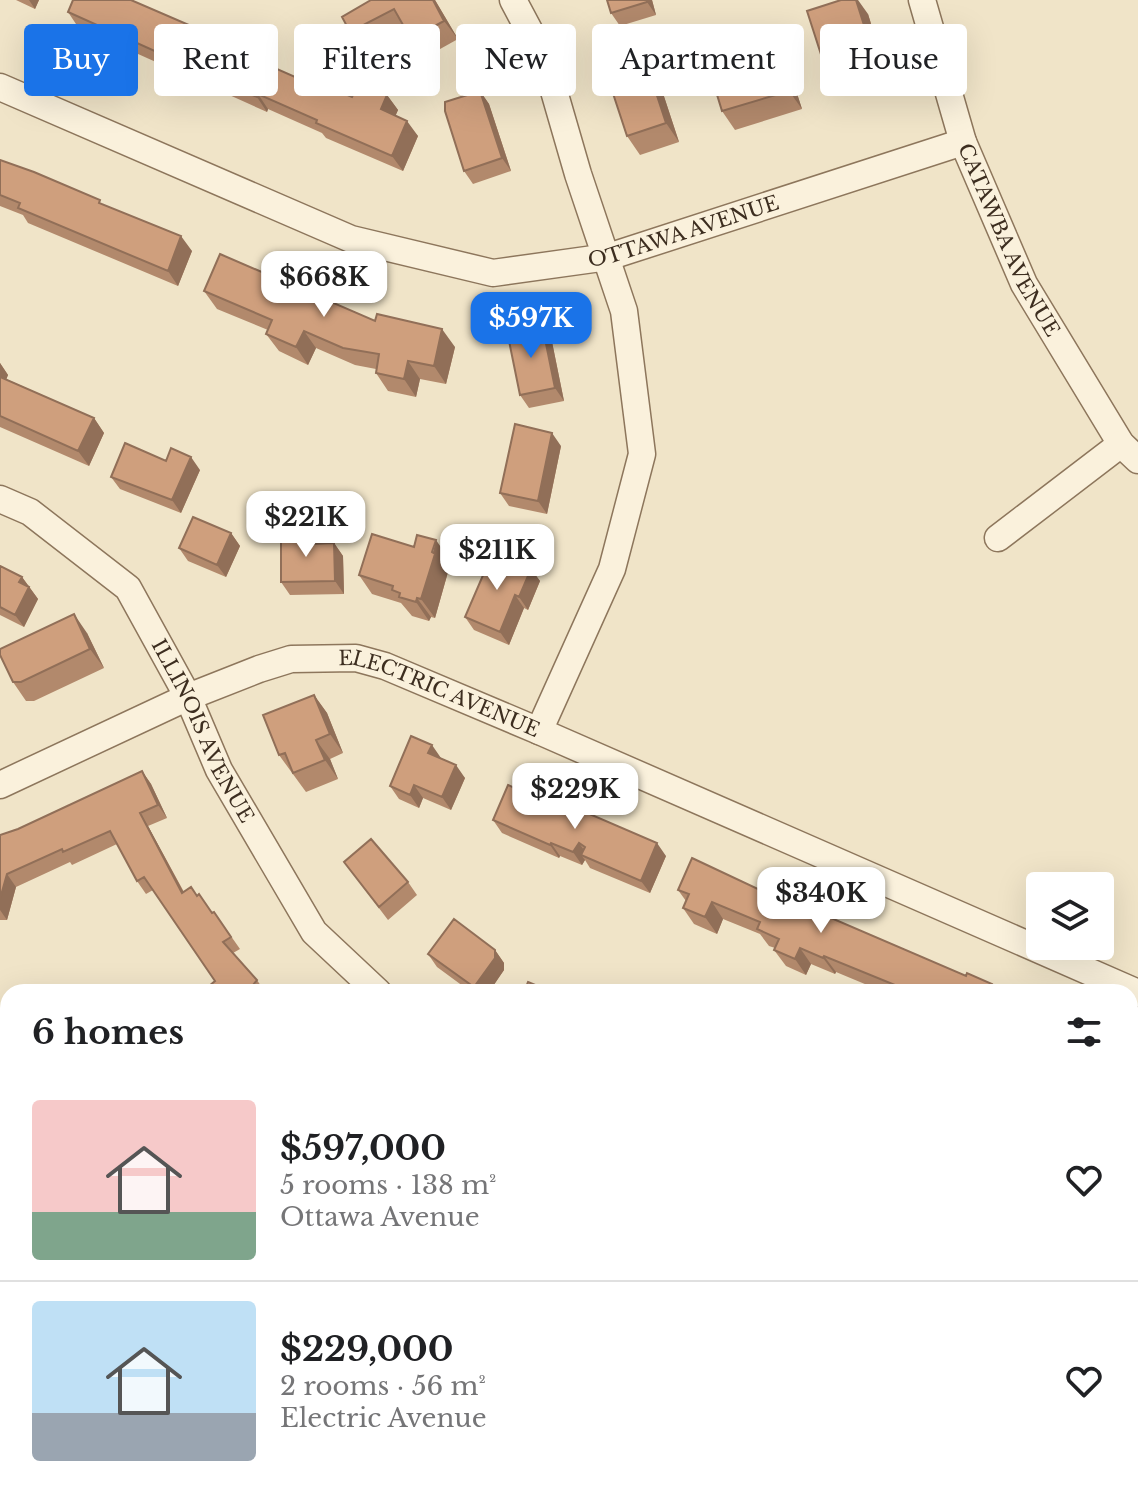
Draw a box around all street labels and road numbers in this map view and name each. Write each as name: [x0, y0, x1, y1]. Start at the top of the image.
street label: CATAWBA AVENUE: [953, 140, 1065, 341]
street label: OTTAWA AVENUE: [586, 190, 782, 272]
street label: ILLINOIS AVENUE: [146, 635, 259, 827]
street label: ELECTRIC AVENUE: [338, 646, 543, 742]

